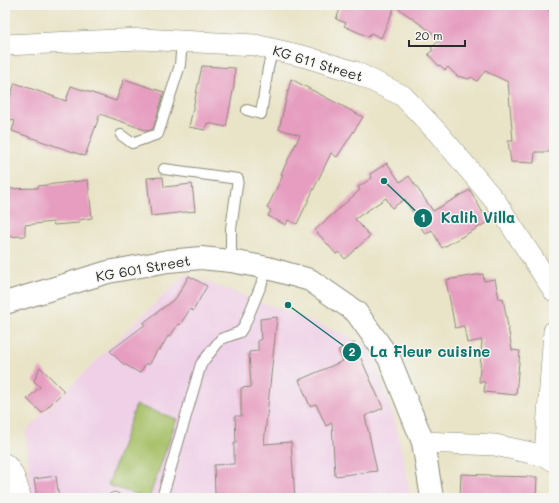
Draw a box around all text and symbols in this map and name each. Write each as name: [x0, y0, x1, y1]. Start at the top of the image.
scale bar: [409, 22, 465, 48]
text: 20 m: [415, 27, 443, 43]
street label: KG 611 Street: [271, 40, 365, 86]
callout: Kalih Villa: [413, 205, 524, 232]
text: Kalih Villa: [441, 207, 515, 227]
text: 1: [420, 209, 426, 225]
street label: KG 601 Street: [94, 250, 192, 286]
callout: La Fleur cuisine: [342, 338, 498, 365]
text: La Fleur cuisine: [370, 341, 490, 361]
text: 2: [349, 343, 356, 359]

